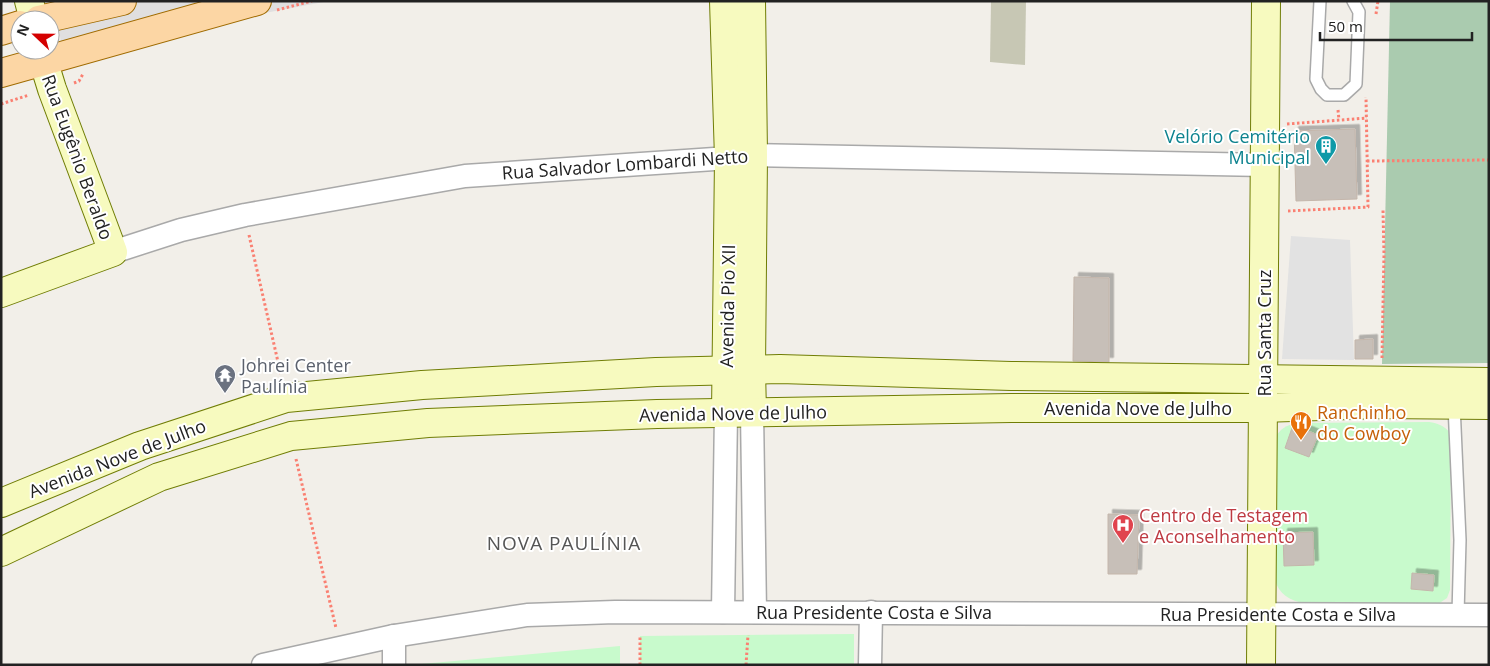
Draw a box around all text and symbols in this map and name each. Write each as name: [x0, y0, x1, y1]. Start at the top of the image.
north arrow: [10, 10, 60, 60]
scale bar: [1320, 10, 1472, 42]
text: 50 m: [1328, 16, 1363, 36]
text: N: [12, 21, 33, 39]
street label: Rua Eugênio Beraldo: [37, 71, 119, 243]
place label: Velório Cemitério Municipal: [1164, 124, 1310, 169]
building icon: Velório Cemitério Municipal: [1314, 134, 1338, 165]
street label: Rua Salvador Lombardi Netto: [501, 143, 749, 185]
street label: Avenida Pio XII: [714, 244, 740, 368]
street label: Rua Santa Cruz: [1252, 269, 1276, 397]
place label: Johrei Center Paulínia: [239, 353, 351, 398]
temple icon: Johrei Center Paulínia: [213, 363, 237, 394]
street label: Avenida Nove de Julho: [1044, 396, 1232, 420]
street label: Avenida Nove de Julho: [639, 399, 827, 427]
place label: Ranchinho do Cowboy: [1317, 400, 1411, 445]
restaurant icon: Ranchinho do Cowboy: [1289, 410, 1313, 441]
street label: Avenida Nove de Julho: [25, 413, 209, 503]
place label: Centro de Testagem e Aconselhamento: [1139, 503, 1308, 548]
hospital icon: Centro de Testagem e Aconselhamento: [1111, 513, 1135, 544]
district label: NOVA PAULÍNIA: [487, 530, 641, 556]
street label: Rua Presidente Costa e Silva: [756, 600, 992, 624]
street label: Rua Presidente Costa e Silva: [1160, 602, 1396, 626]

